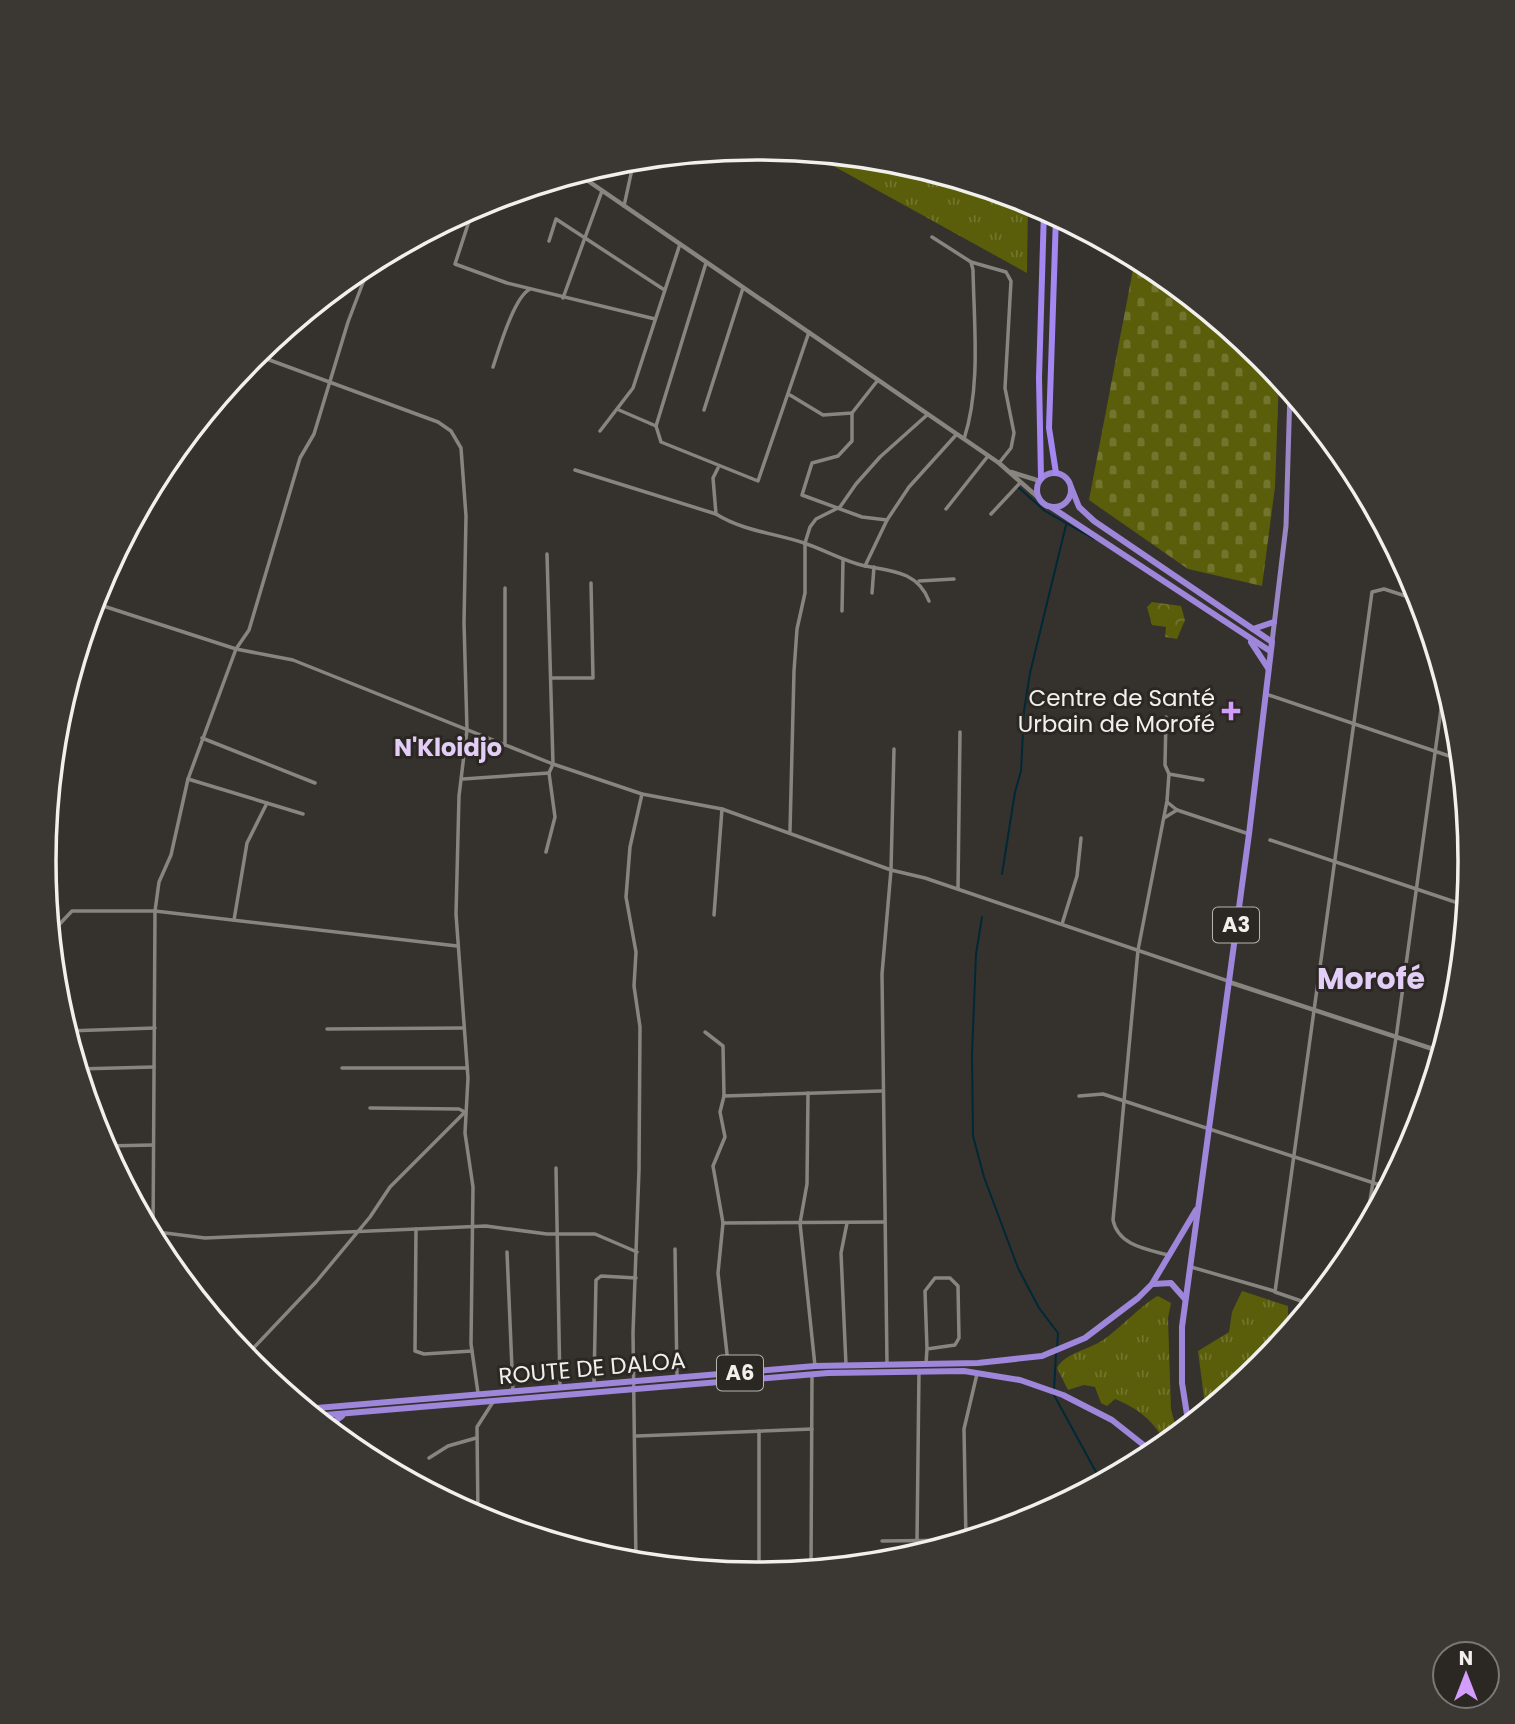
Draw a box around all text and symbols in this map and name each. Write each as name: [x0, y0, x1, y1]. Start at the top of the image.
place label: Centre de Santé Urbain de Morofé: [1018, 682, 1215, 740]
marker: Centre de Santé Urbain de Morofé: [1221, 701, 1241, 721]
district label: N'Kloidjo: [394, 731, 502, 764]
road number: A3: [1213, 908, 1259, 942]
district label: Morofé: [1317, 957, 1425, 1000]
street label: ROUTE DE DALOA: [497, 1344, 687, 1392]
road number: A6: [717, 1356, 763, 1390]
north arrow: [1431, 1640, 1501, 1710]
text: N: [1459, 1645, 1473, 1672]

